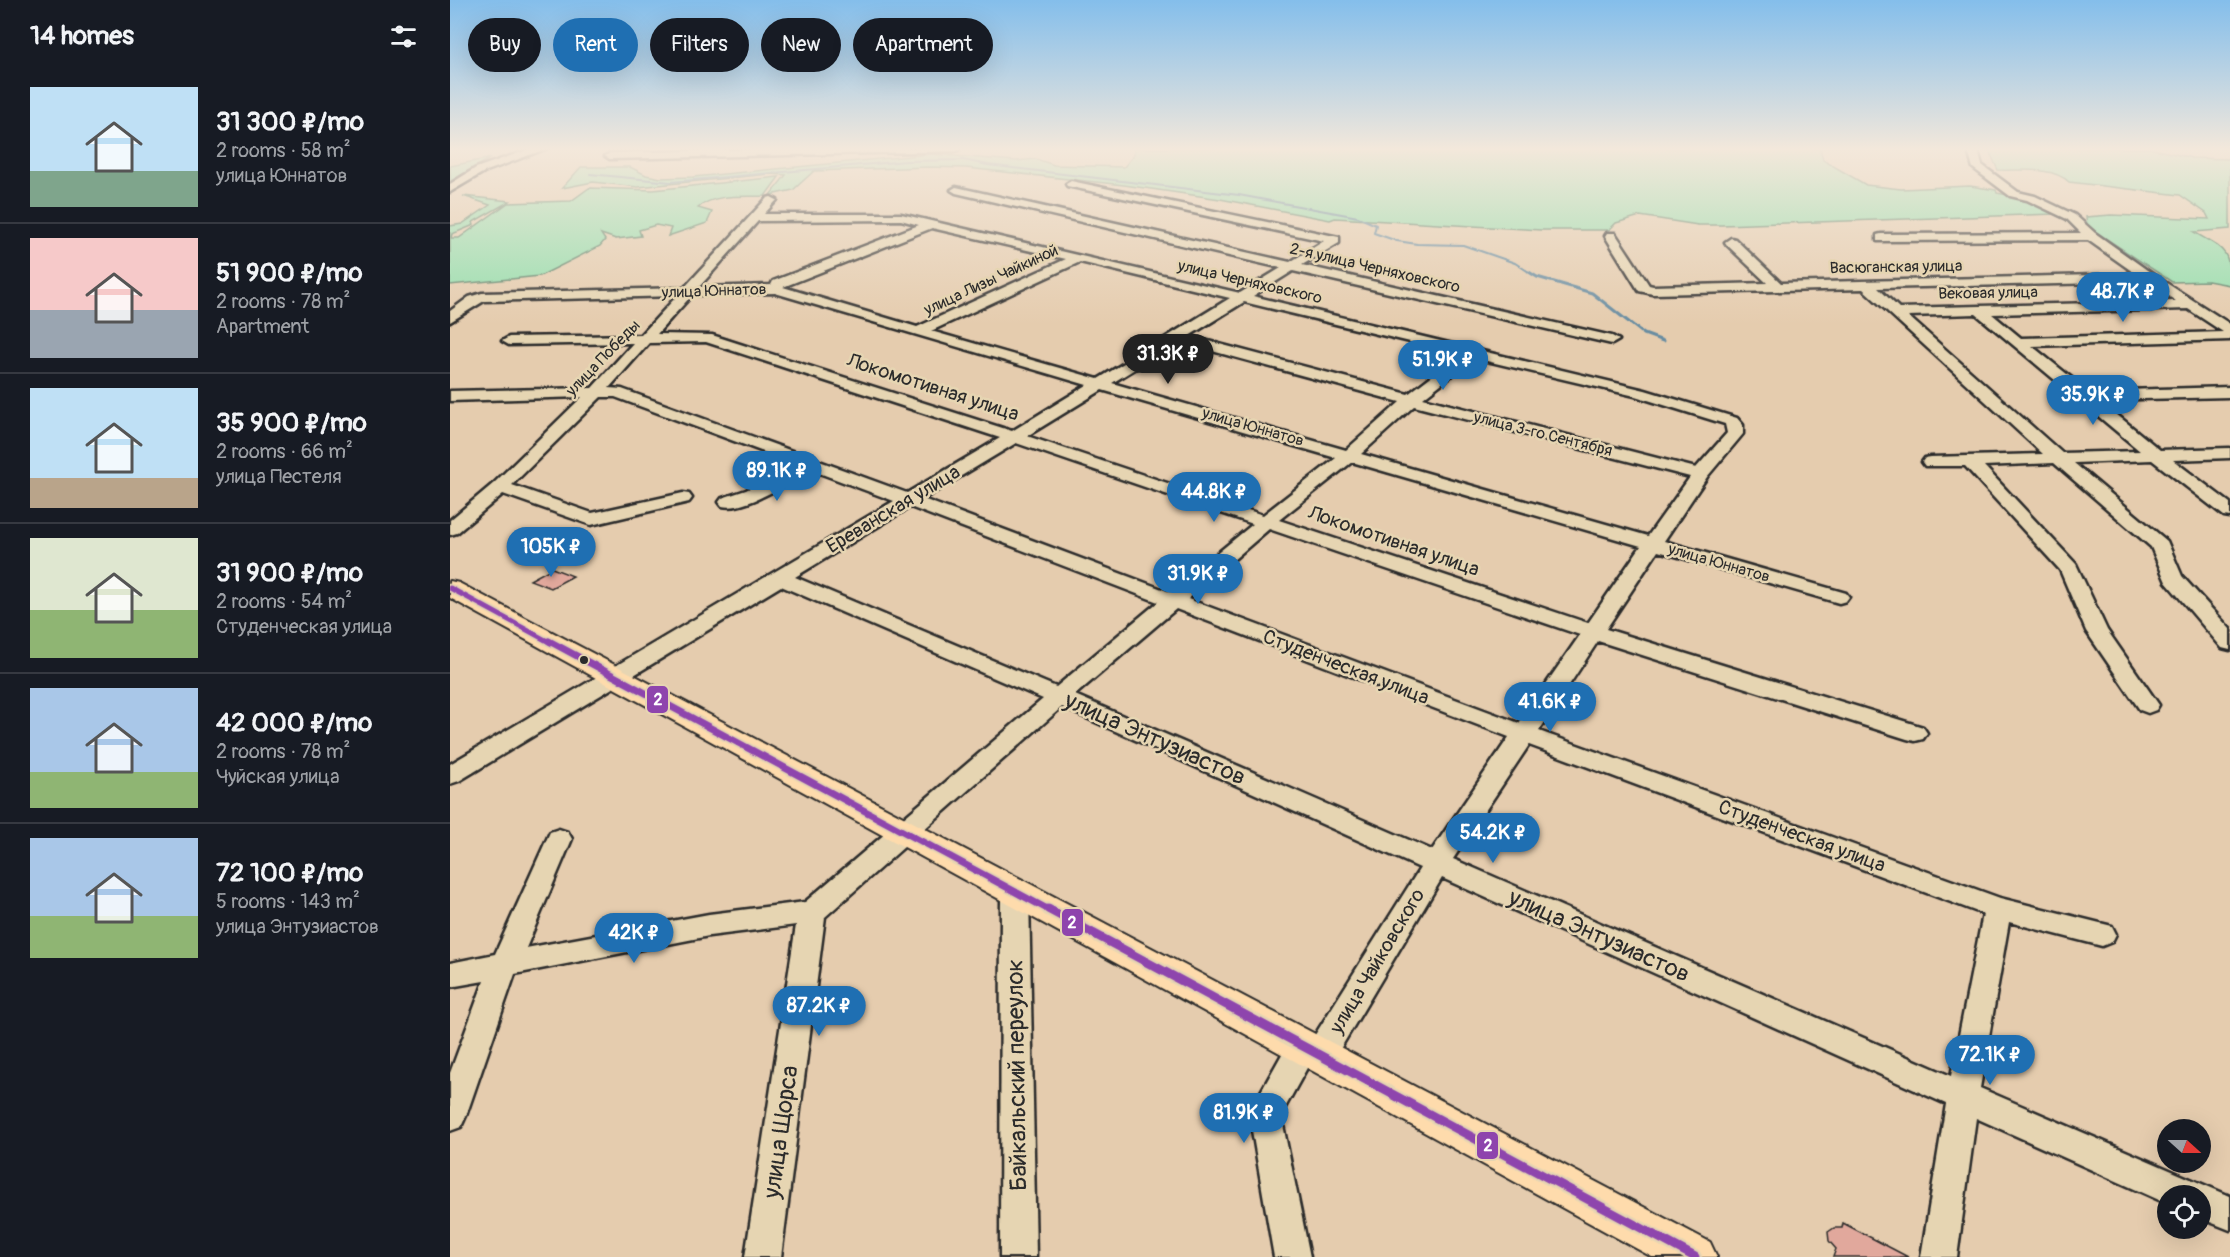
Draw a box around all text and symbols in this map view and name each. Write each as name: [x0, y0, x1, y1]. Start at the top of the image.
chip: Buy: [468, 18, 541, 72]
chip: Rent: [553, 18, 638, 72]
chip: Filters: [650, 18, 749, 72]
chip: New: [761, 18, 841, 72]
chip: Apartment: [853, 18, 993, 72]
text: 14 homes: [30, 20, 134, 52]
icon: filters: [387, 20, 420, 53]
text: 31 300 ₽/mo: [216, 106, 364, 138]
icon: home: [78, 111, 150, 183]
text: 2 rooms · 58 m²: [216, 138, 351, 163]
text: улица Юннатов: [216, 163, 347, 188]
street label: 2-я улица Черняховского: [1288, 239, 1462, 297]
street label: улица Лизы Чайкиной: [920, 240, 1061, 320]
street label: улица Черняховского: [1175, 255, 1324, 308]
street label: Васюганская улица: [1830, 256, 1962, 278]
text: 51 900 ₽/mo: [216, 257, 362, 289]
icon: home: [78, 262, 150, 334]
pin: 48.7K ₽: [2068, 272, 2178, 323]
street label: улица Юннатов: [660, 279, 767, 303]
text: 48.7K ₽: [2090, 279, 2156, 304]
street label: Вековая улица: [1938, 282, 2038, 304]
text: 2 rooms · 78 m²: [216, 289, 350, 314]
text: Apartment: [216, 314, 309, 339]
street label: улица Победы: [561, 316, 644, 401]
pin: 31.3K ₽: [1113, 334, 1223, 385]
pin: 51.9K ₽: [1388, 340, 1498, 391]
text: 31.3K ₽: [1137, 341, 1199, 366]
street label: Локомотивная улица: [843, 347, 1022, 427]
text: 51.9K ₽: [1412, 347, 1474, 372]
pin: 35.9K ₽: [2038, 375, 2148, 426]
text: 35.9K ₽: [2060, 382, 2126, 407]
street label: улица Юннатов: [1199, 403, 1306, 451]
text: 35 900 ₽/mo: [216, 407, 367, 439]
street label: улица 3-го Сентября: [1471, 407, 1614, 461]
icon: home: [78, 412, 150, 484]
text: 2 rooms · 66 m²: [216, 439, 353, 464]
pin: 89.1K ₽: [722, 451, 832, 502]
text: 89.1K ₽: [747, 458, 807, 483]
street label: Ереванская улица: [821, 459, 965, 559]
text: улица Пестеля: [216, 464, 342, 489]
pin: 44.8K ₽: [1159, 472, 1269, 523]
text: 44.8K ₽: [1181, 479, 1247, 504]
street label: Локомотивная улица: [1304, 500, 1483, 582]
pin: 105K ₽: [502, 527, 600, 578]
text: 105K ₽: [521, 534, 581, 559]
street label: улица Юннатов: [1665, 539, 1772, 587]
pin: 31.9K ₽: [1143, 554, 1253, 605]
text: 31 900 ₽/mo: [216, 557, 363, 589]
text: 31.9K ₽: [1167, 561, 1229, 586]
icon: home: [78, 562, 150, 634]
text: 2 rooms · 54 m²: [216, 589, 352, 614]
text: Студенческая улица: [216, 614, 392, 639]
street label: Студенческая улица: [1259, 624, 1433, 710]
unlabelled marker: [578, 654, 590, 666]
pin: 41.6K ₽: [1495, 682, 1605, 733]
line badge: 2: [646, 685, 669, 714]
street label: улица Энтузиастов: [1059, 686, 1250, 792]
text: 41.6K ₽: [1518, 689, 1582, 714]
text: 2: [654, 690, 663, 710]
text: 42 000 ₽/mo: [216, 707, 372, 739]
icon: home: [78, 712, 150, 784]
text: 2 rooms · 78 m²: [216, 739, 350, 764]
text: Чуйская улица: [216, 764, 339, 789]
street label: Студенческая улица: [1715, 794, 1889, 878]
pin: 54.2K ₽: [1438, 813, 1548, 864]
text: 54.2K ₽: [1460, 820, 1526, 845]
text: 72 100 ₽/mo: [216, 857, 363, 889]
icon: home: [78, 862, 150, 934]
street label: улица Энтузиастов: [1503, 883, 1694, 989]
street label: улица Чайковского: [1323, 884, 1430, 1039]
text: 5 rooms · 143 m²: [216, 889, 360, 914]
line badge: 2: [1061, 908, 1084, 937]
pin: 42K ₽: [592, 913, 676, 964]
text: 2: [1068, 913, 1077, 933]
text: улица Энтузиастов: [216, 914, 379, 939]
text: 42K ₽: [608, 920, 660, 945]
street label: Байкальский переулок: [1000, 959, 1034, 1191]
pin: 87.2K ₽: [764, 986, 874, 1037]
text: 87.2K ₽: [787, 993, 851, 1018]
pin: 72.1K ₽: [1935, 1035, 2045, 1086]
text: 72.1K ₽: [1959, 1042, 2021, 1067]
street label: улица Щорса: [757, 1064, 805, 1201]
pin: 81.9K ₽: [1189, 1093, 1299, 1144]
text: 81.9K ₽: [1214, 1100, 1274, 1125]
north arrow: [2157, 1119, 2211, 1173]
map controls: [2157, 1119, 2211, 1239]
line badge: 2: [1476, 1131, 1499, 1160]
text: 2: [1484, 1136, 1493, 1156]
button: locate: [2157, 1185, 2211, 1239]

